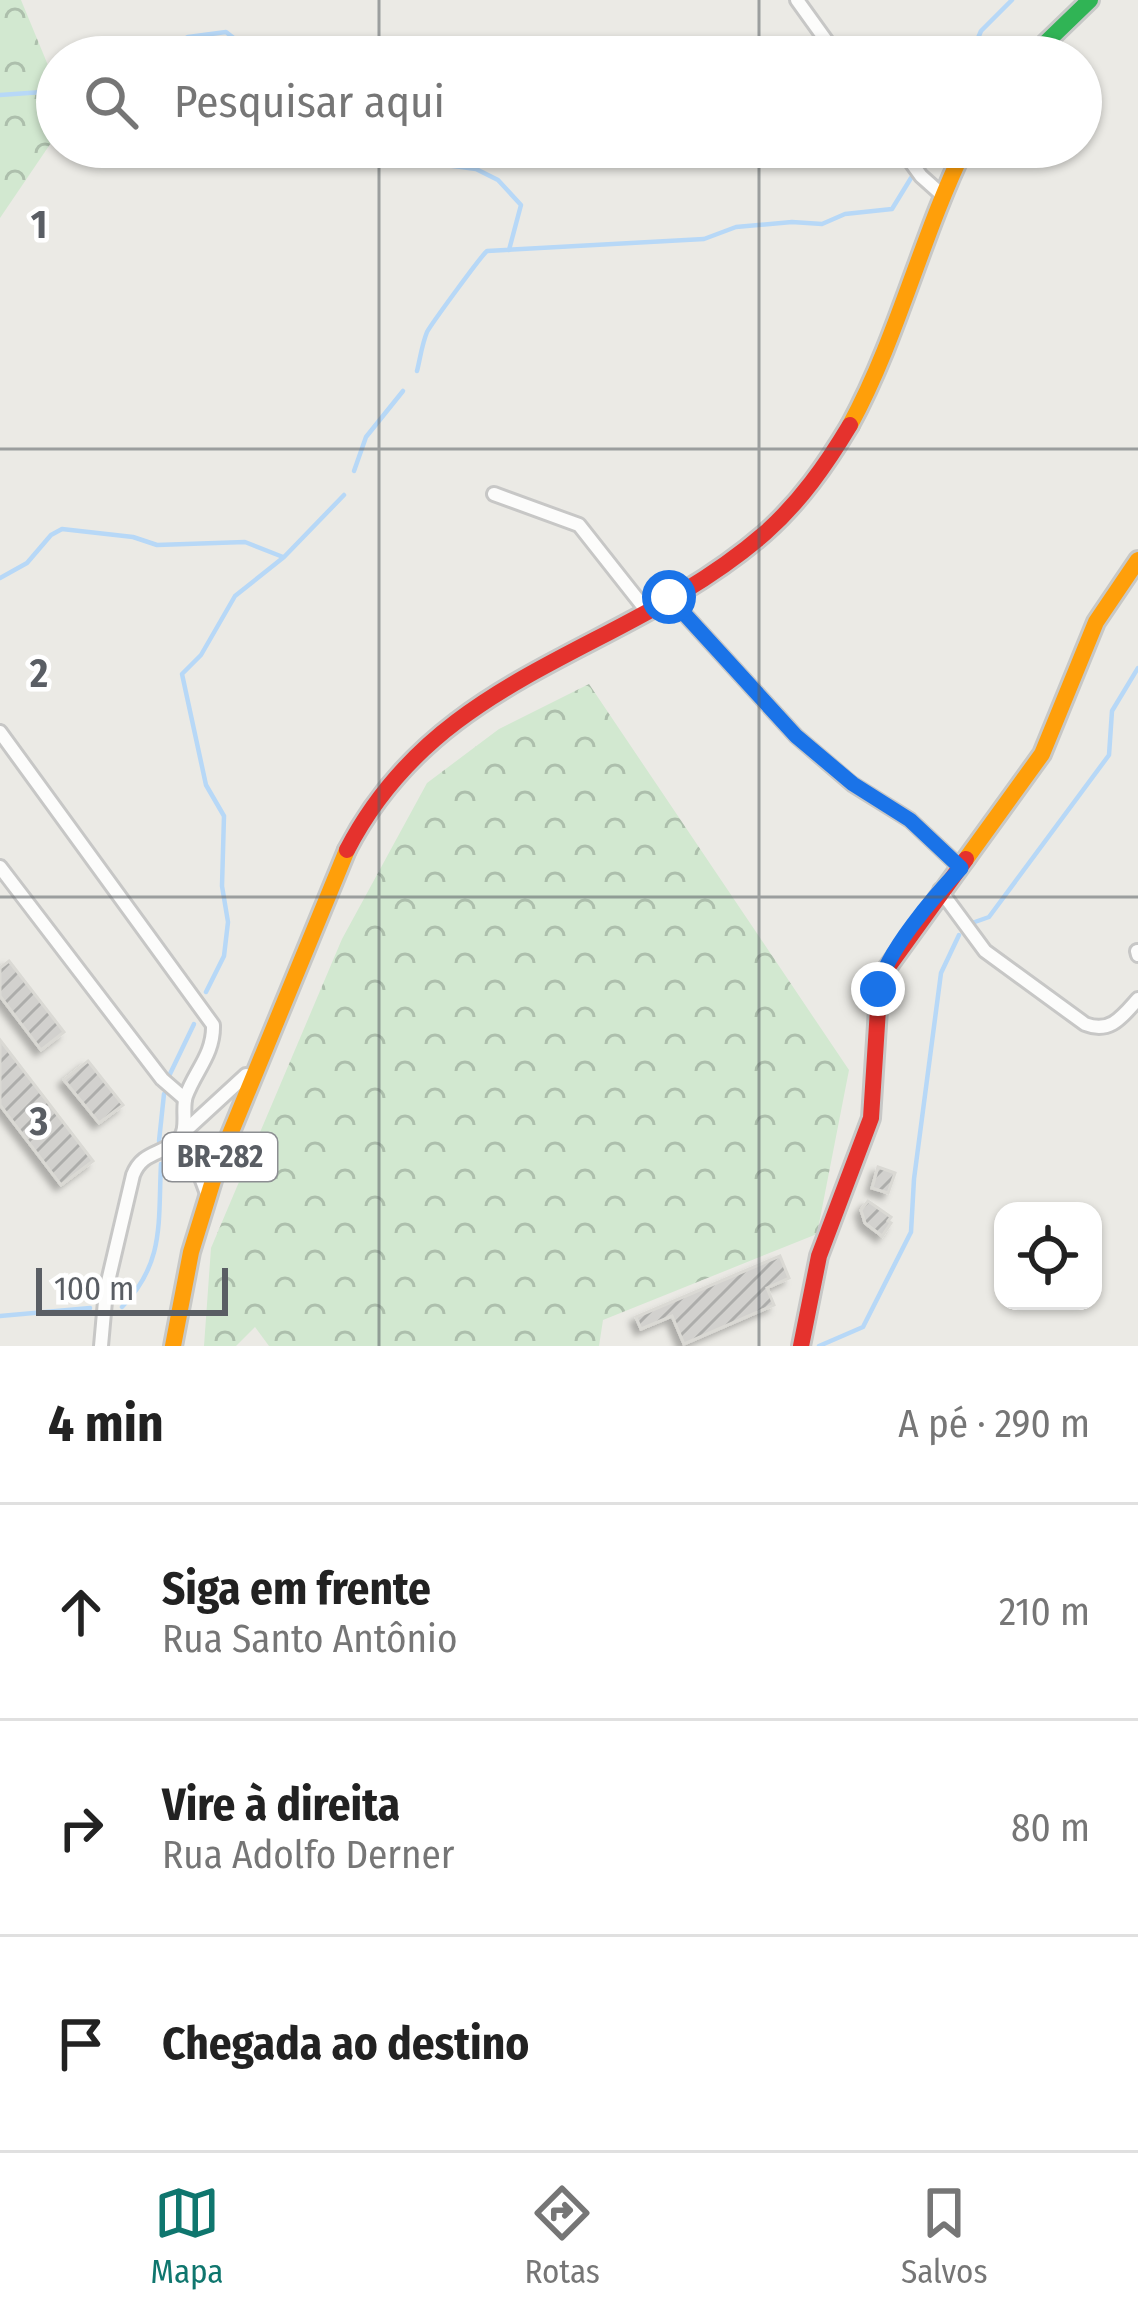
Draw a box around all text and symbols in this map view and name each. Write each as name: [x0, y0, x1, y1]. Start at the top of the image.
search box: [36, 36, 1102, 168]
icon: search: [78, 69, 144, 135]
text: Pesquisar aqui: [174, 75, 445, 129]
text: 1: [31, 202, 47, 248]
route start: [642, 570, 696, 624]
text: 2: [29, 651, 48, 697]
route end: [851, 962, 905, 1016]
text: 3: [29, 1099, 48, 1145]
road number: BR-282: [163, 1133, 277, 1181]
map controls: [994, 1202, 1102, 1310]
button: locate: [994, 1202, 1102, 1310]
scale bar: [36, 1262, 228, 1315]
text: 100 m: [54, 1269, 134, 1309]
text: 4 min: [48, 1393, 164, 1455]
text: A pé · 290 m: [898, 1401, 1090, 1447]
text: Siga em frente: [162, 1562, 431, 1616]
icon: ahead: [48, 1579, 114, 1645]
text: 210 m: [999, 1589, 1090, 1635]
text: Rua Santo Antônio: [162, 1616, 457, 1662]
text: Vire à direita: [162, 1778, 400, 1832]
icon: right: [48, 1795, 114, 1861]
text: 80 m: [1011, 1805, 1090, 1851]
text: Rua Adolfo Derner: [162, 1832, 454, 1878]
icon: arrive: [48, 2011, 114, 2077]
text: Chegada ao destino: [162, 2017, 529, 2071]
tab: Mapa: [150, 2180, 224, 2292]
tab: Rotas: [524, 2180, 600, 2292]
tab: Salvos: [901, 2180, 987, 2292]

